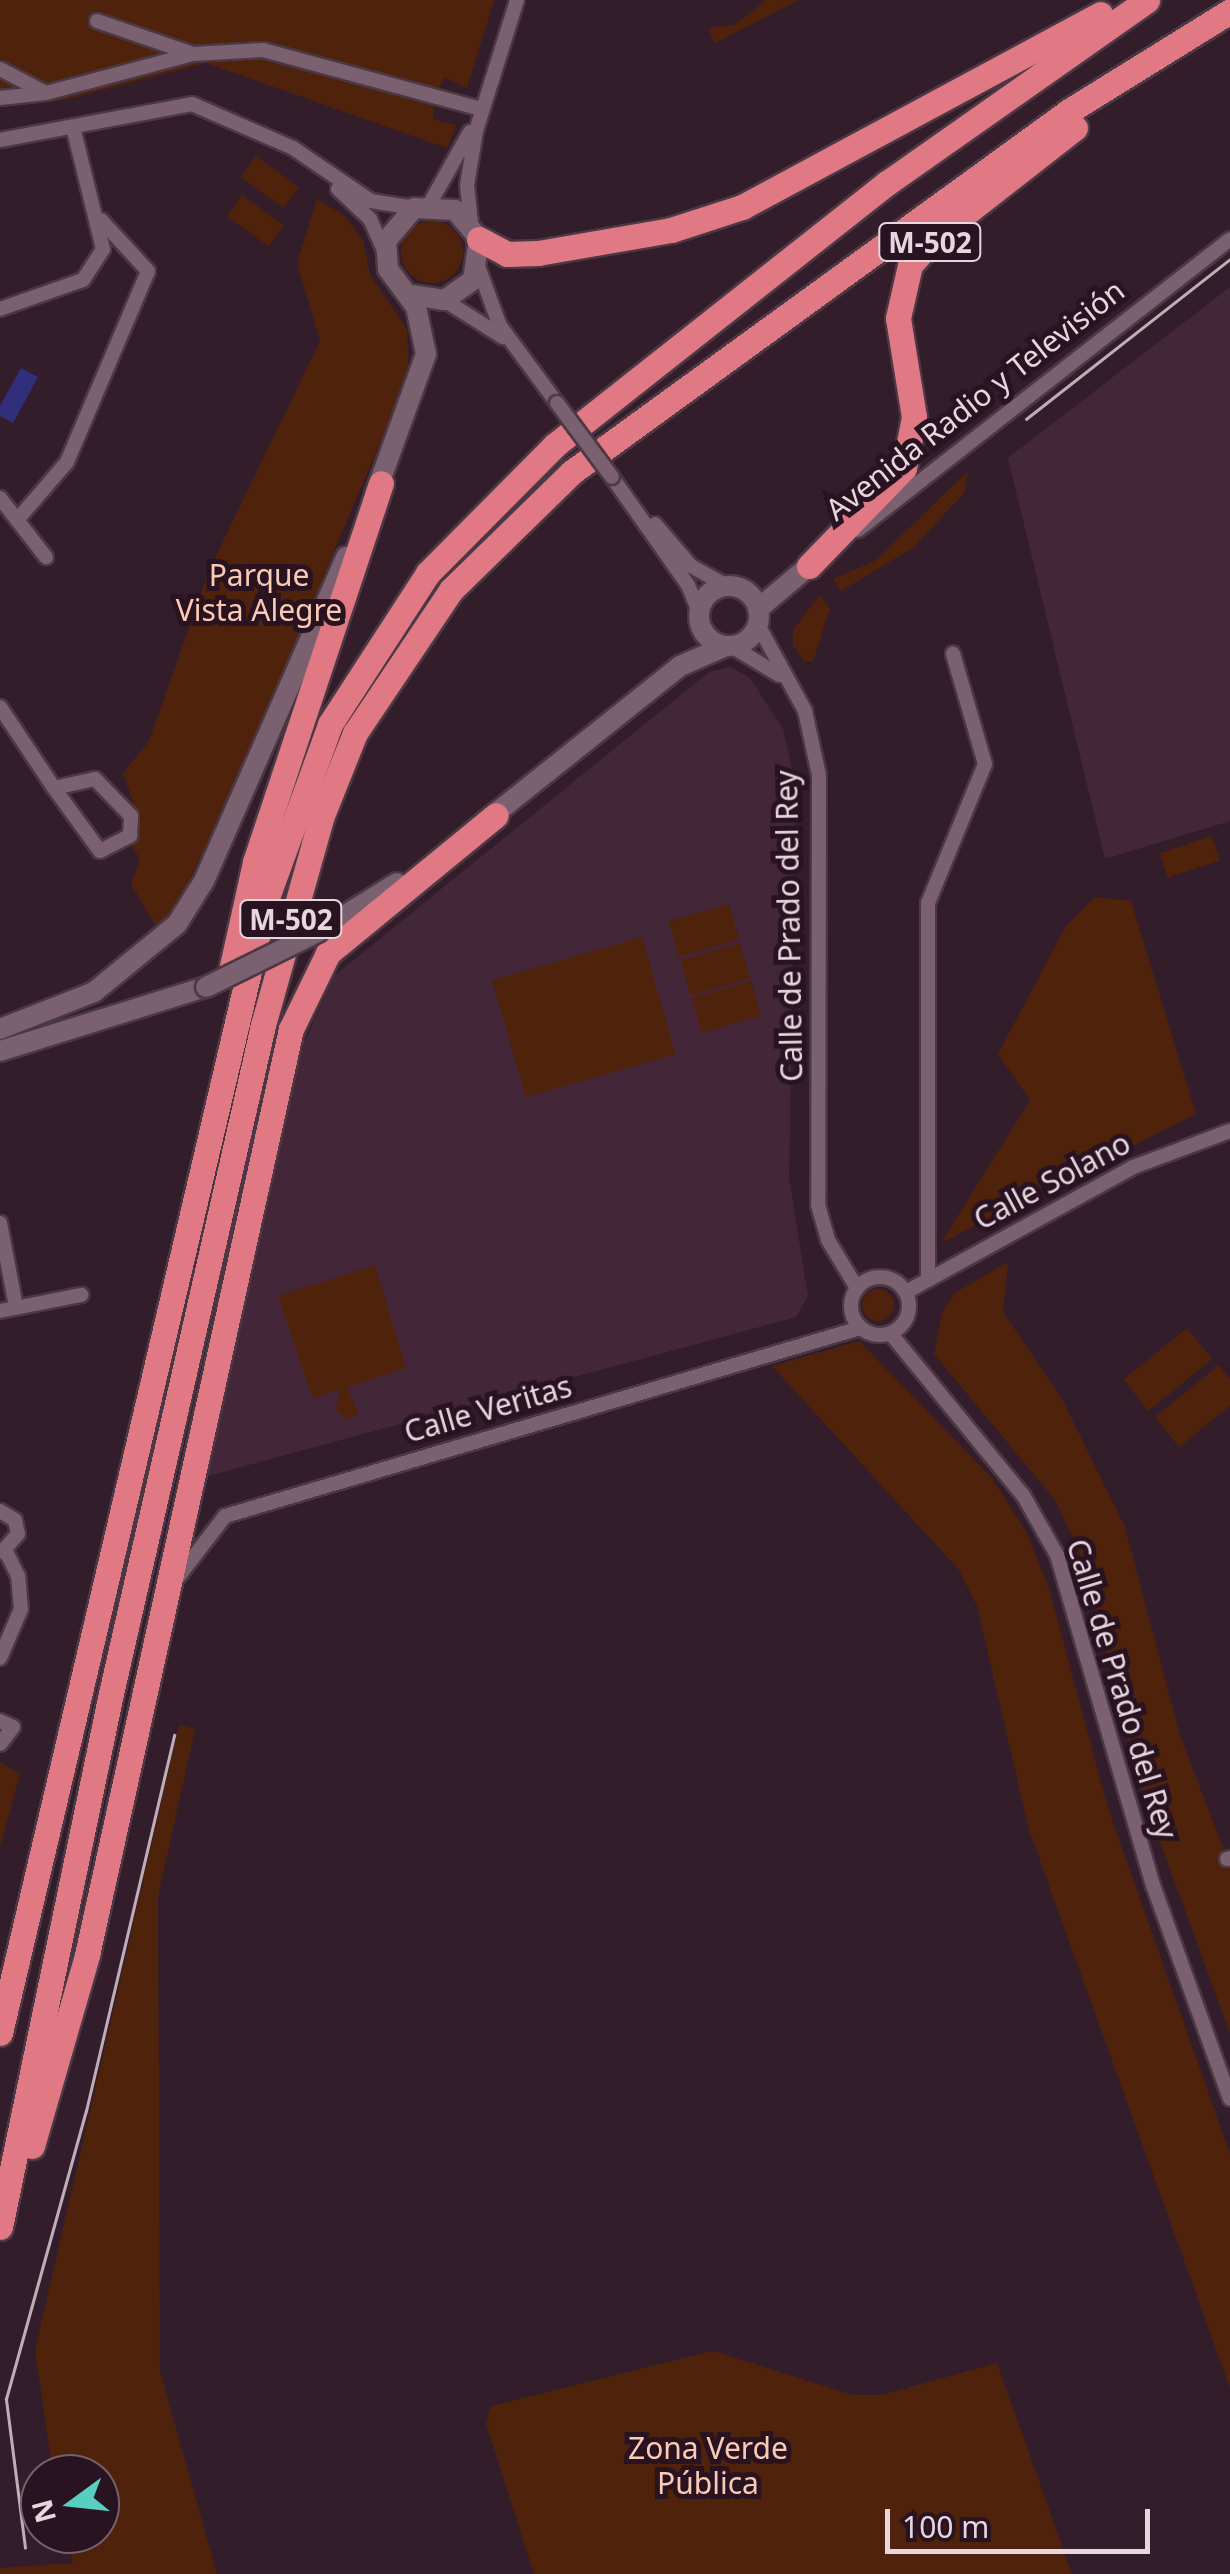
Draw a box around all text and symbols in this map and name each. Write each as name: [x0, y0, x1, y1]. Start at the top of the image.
road number: M-502: [878, 219, 982, 265]
street label: Avenida Radio y Televisión: [819, 272, 1131, 528]
park label: Parque Vista Alegre: [176, 557, 342, 628]
street label: Calle de Prado del Rey: [768, 770, 810, 1082]
road number: M-502: [238, 896, 344, 942]
street label: Calle Solano: [968, 1125, 1136, 1237]
street label: Calle Veritas: [400, 1368, 576, 1450]
street label: Calle de Prado del Rey: [1059, 1535, 1185, 1843]
park label: Zona Verde Pública: [628, 2430, 788, 2500]
north arrow: [20, 2454, 120, 2554]
scale bar: [890, 2489, 1155, 2551]
text: N: [22, 2495, 64, 2527]
text: 100 m: [902, 2506, 989, 2547]

